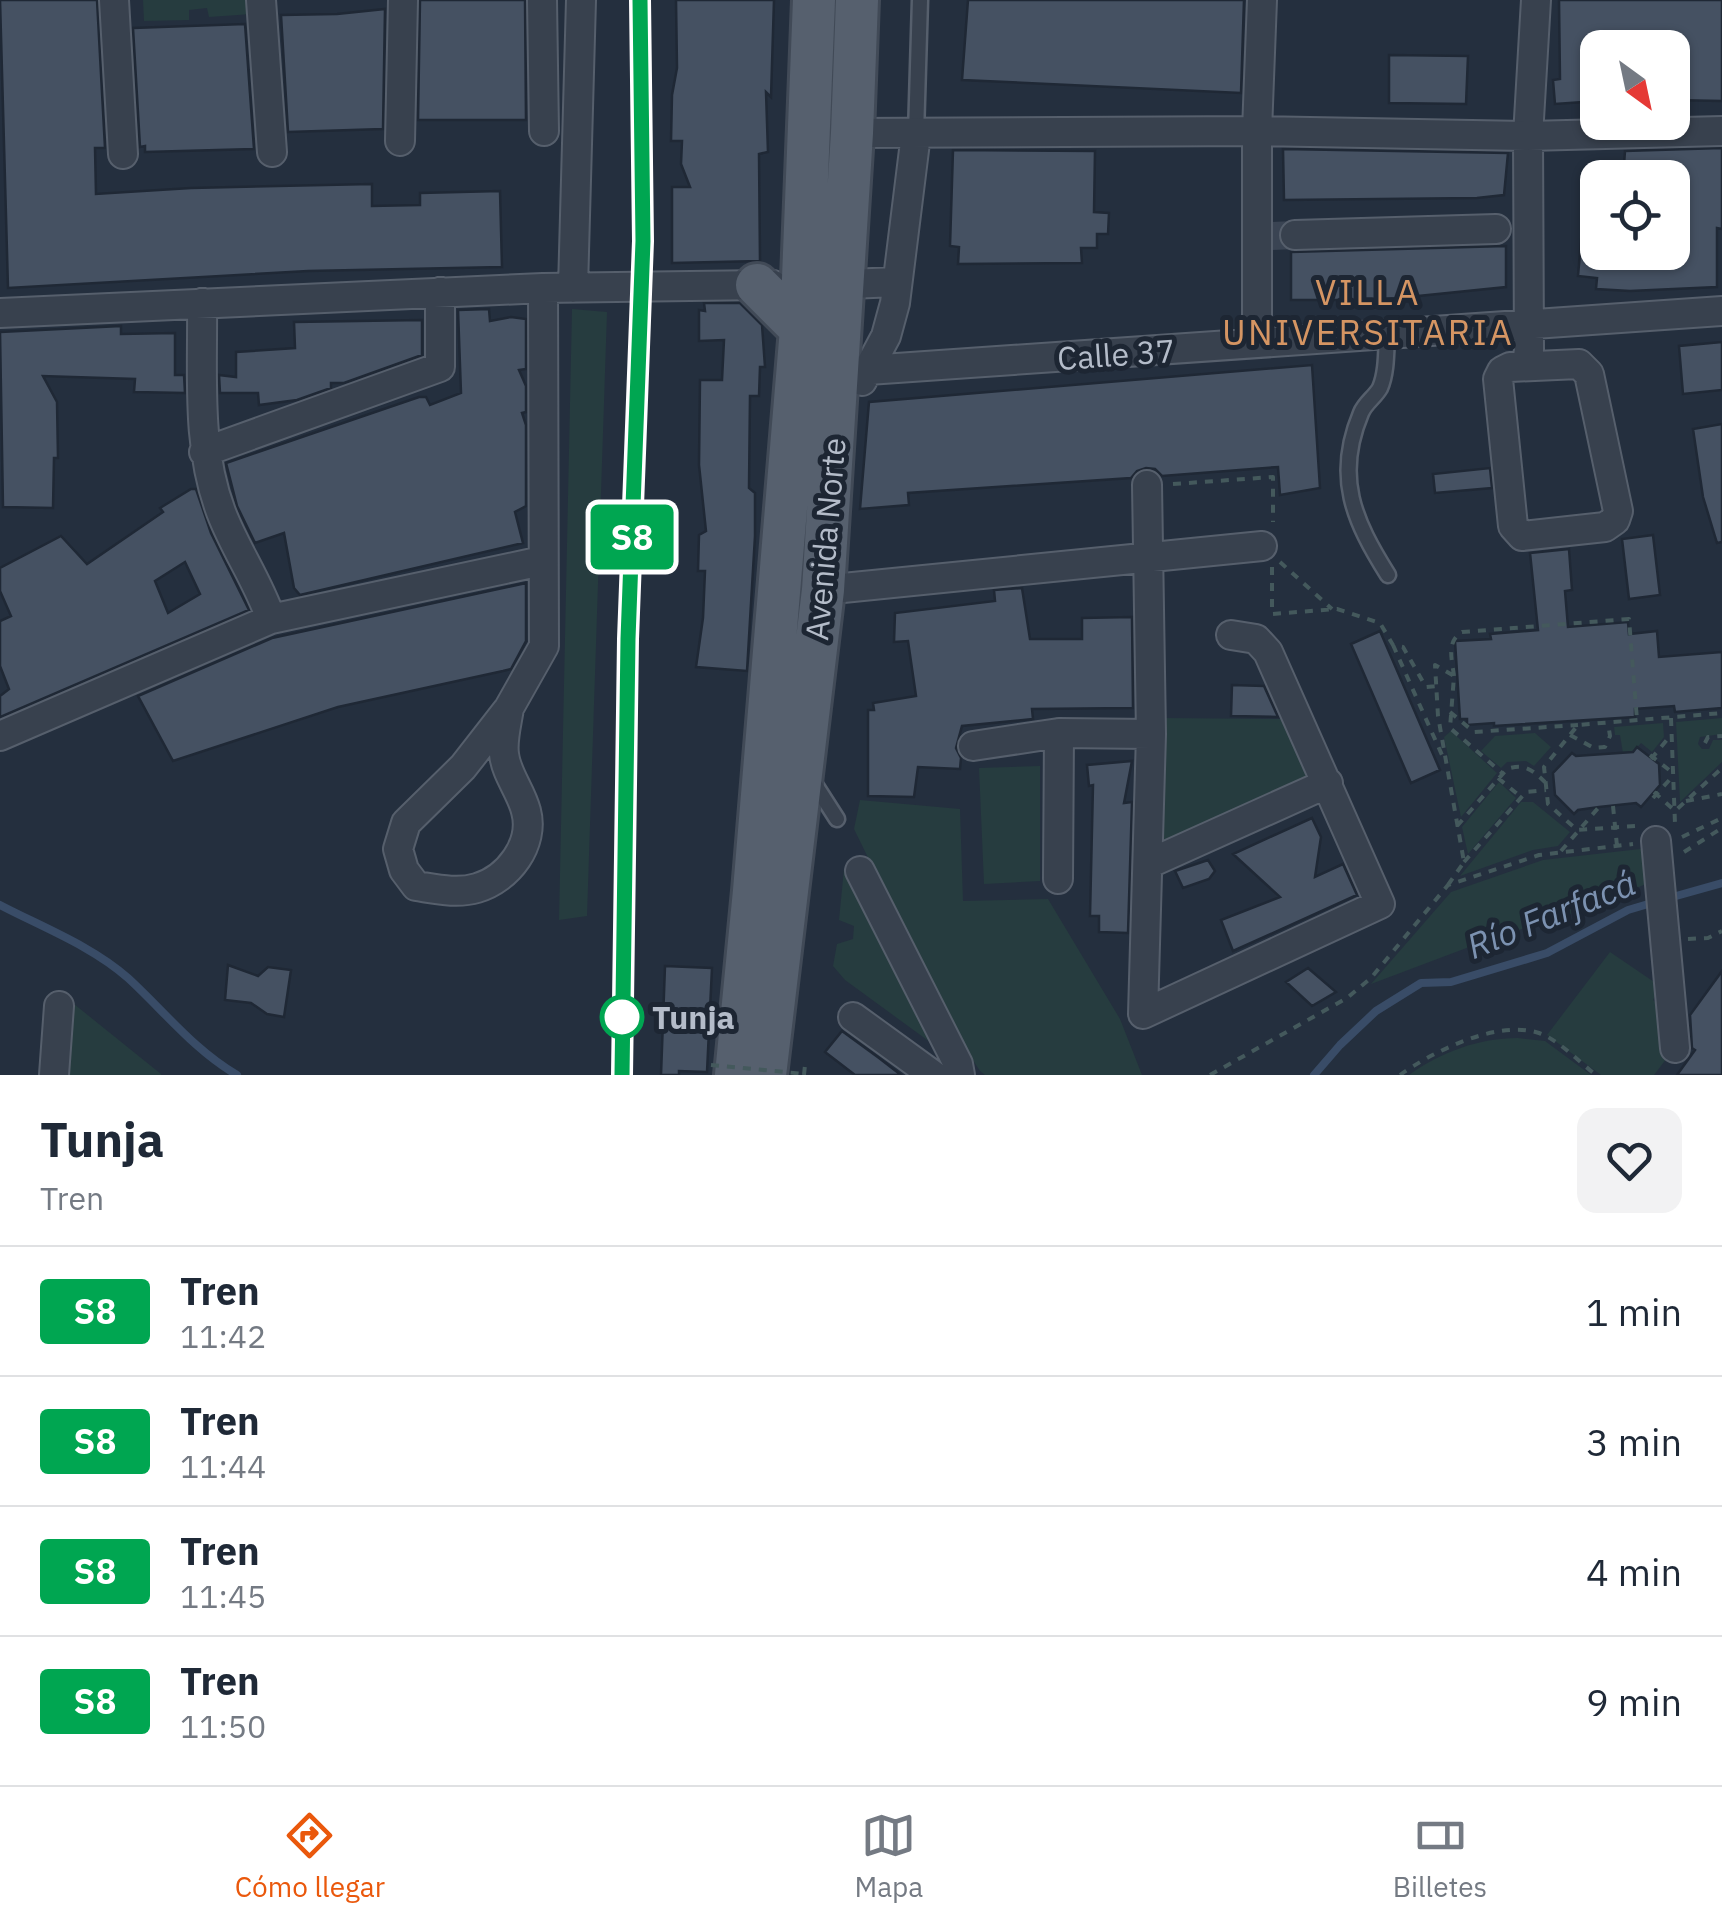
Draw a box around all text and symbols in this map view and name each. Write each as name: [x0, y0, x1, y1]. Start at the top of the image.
north arrow: [1580, 30, 1690, 140]
map controls: [1580, 30, 1690, 270]
button: locate: [1580, 160, 1690, 270]
district label: VILLA UNIVERSITARIA: [1222, 269, 1514, 355]
street label: Calle 37: [1056, 329, 1176, 379]
street label: Avenida Norte: [795, 436, 855, 642]
line badge: S8: [587, 504, 677, 570]
text: S8: [611, 514, 653, 560]
water label: Río Farfacá: [1460, 859, 1642, 969]
marker: Tunja: [601, 996, 643, 1038]
place label: Tunja: [652, 996, 735, 1038]
text: Tunja: [40, 1108, 164, 1170]
button: heart: [1577, 1108, 1682, 1213]
text: Tren: [40, 1177, 104, 1219]
text: Tren: [180, 1266, 260, 1315]
text: 1 min: [1586, 1287, 1682, 1336]
text: S8: [74, 1288, 116, 1334]
text: 11:42: [180, 1315, 266, 1357]
text: Tren: [180, 1396, 260, 1445]
text: 3 min: [1586, 1417, 1682, 1466]
text: S8: [74, 1418, 116, 1464]
text: 11:44: [180, 1445, 266, 1487]
text: Tren: [180, 1526, 260, 1575]
text: 4 min: [1586, 1547, 1682, 1596]
text: S8: [74, 1548, 116, 1594]
text: 11:45: [180, 1575, 266, 1617]
text: Tren: [180, 1656, 260, 1705]
text: 9 min: [1586, 1677, 1682, 1726]
text: S8: [74, 1678, 116, 1724]
text: 11:50: [180, 1705, 266, 1747]
tab: Cómo llegar: [235, 1808, 385, 1905]
tab: Mapa: [854, 1808, 923, 1905]
tab: Billetes: [1393, 1808, 1487, 1905]

